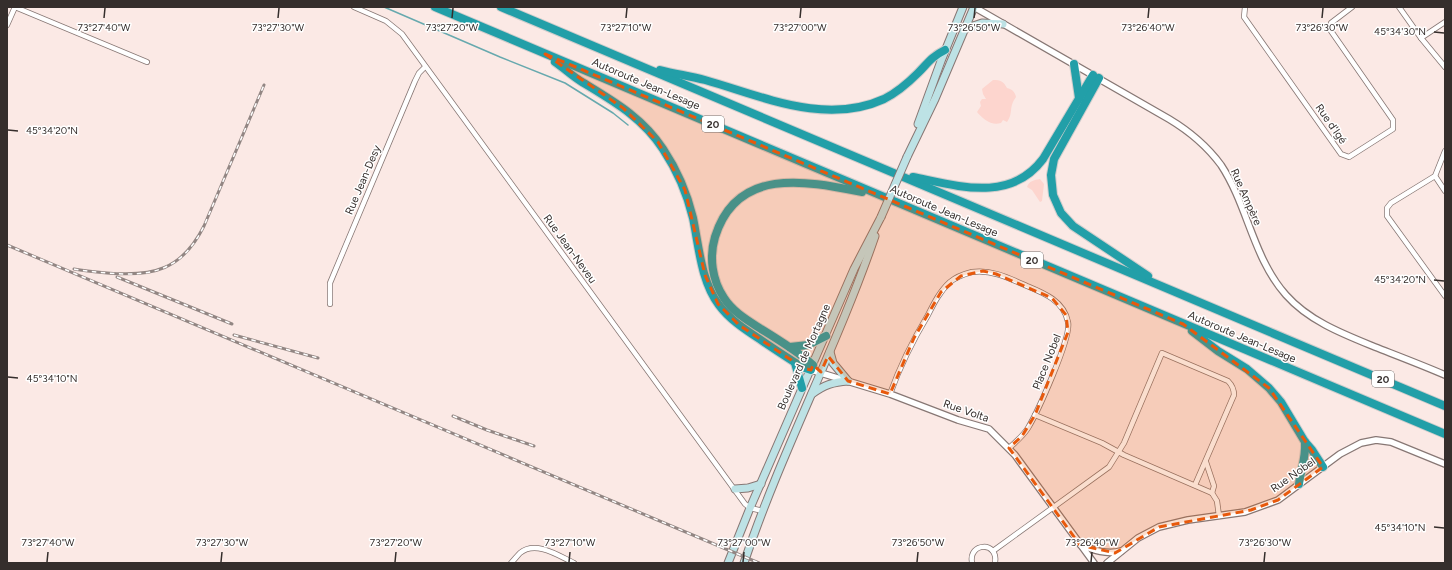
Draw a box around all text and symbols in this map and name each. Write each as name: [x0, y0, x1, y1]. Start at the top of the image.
text: 73°27'40"W: [78, 21, 131, 34]
text: 73°27'30"W: [252, 21, 304, 34]
text: 73°27'20"W: [426, 21, 479, 34]
text: 73°27'10"W: [601, 21, 652, 34]
text: 73°27'00"W: [773, 21, 827, 34]
text: 73°26'50"W: [948, 21, 1001, 34]
text: 73°26'40"W: [1121, 21, 1175, 34]
text: 73°26'30"W: [1296, 21, 1349, 34]
text: 45°34'30"N: [1374, 25, 1426, 38]
street label: Autoroute Jean-Lesage: [590, 55, 702, 113]
street label: Rue d'Igé: [1313, 101, 1349, 147]
road number: 20: [702, 116, 724, 132]
text: 45°34'20"N: [26, 124, 78, 137]
street label: Rue Jean-Desy: [343, 143, 384, 217]
street label: Rue Ampère: [1228, 167, 1264, 227]
street label: Autoroute Jean-Lesage: [888, 182, 1000, 240]
street label: Rue Jean-Neveu: [541, 212, 599, 286]
road number: 20: [1021, 252, 1043, 268]
text: 45°34'20"N: [1374, 273, 1426, 286]
street label: Boulevard de Mortagne: [775, 302, 833, 412]
street label: Autoroute Jean-Lesage: [1186, 308, 1298, 366]
street label: Place Nobel: [1030, 332, 1064, 392]
road number: 20: [1372, 371, 1394, 387]
text: 45°34'10"N: [27, 372, 77, 385]
street label: Rue Volta: [941, 397, 991, 425]
street label: Rue Nobel: [1268, 455, 1318, 495]
text: 45°34'10"N: [1375, 521, 1425, 534]
text: 73°27'40"W: [22, 536, 75, 549]
text: 73°27'30"W: [196, 536, 248, 549]
text: 73°27'20"W: [370, 536, 423, 549]
text: 73°27'10"W: [545, 536, 596, 549]
text: 73°27'00"W: [717, 536, 771, 549]
text: 73°26'50"W: [892, 536, 945, 549]
text: 73°26'40"W: [1065, 536, 1119, 549]
text: 73°26'30"W: [1239, 536, 1292, 549]

